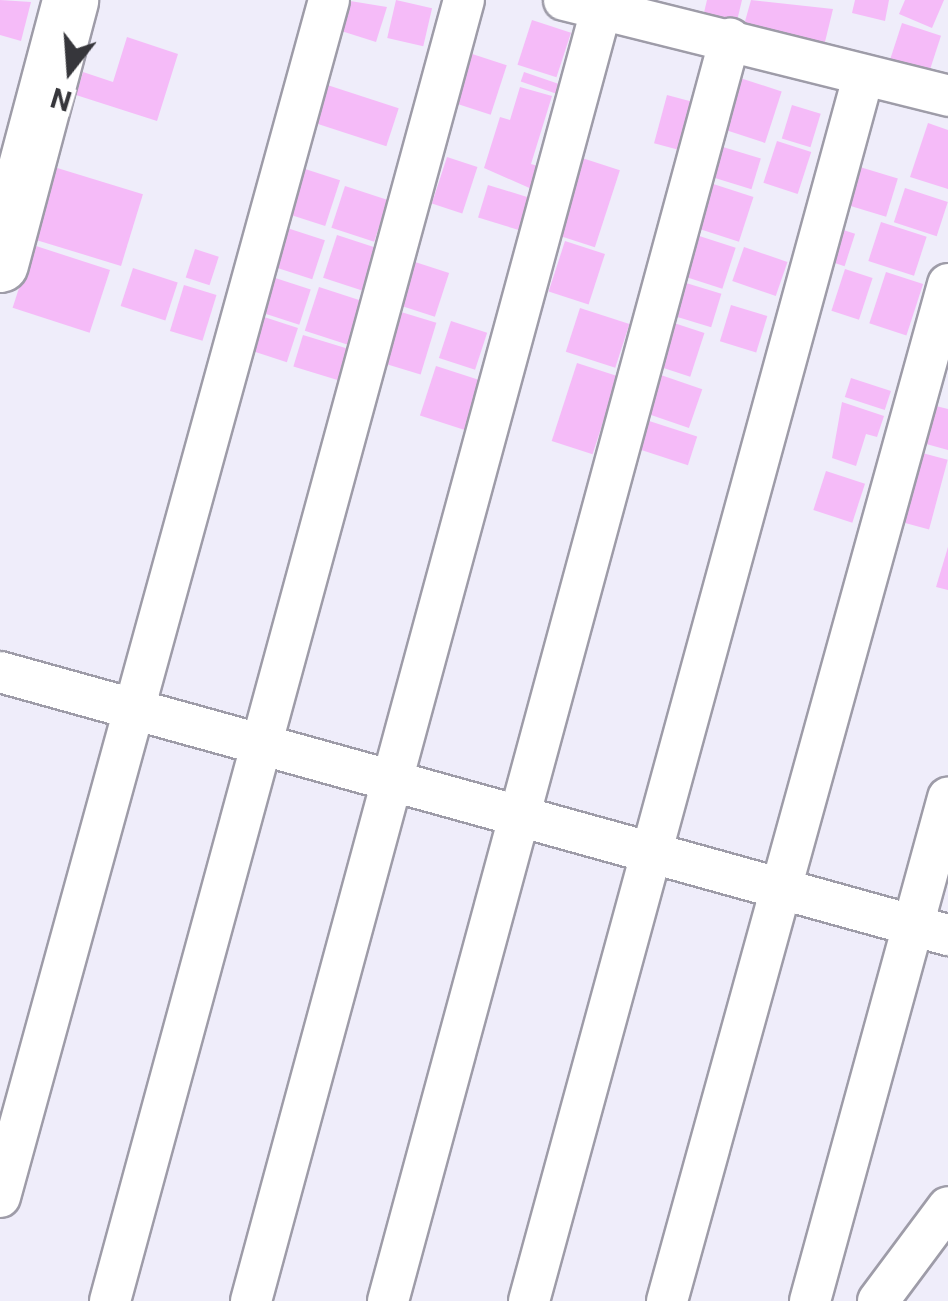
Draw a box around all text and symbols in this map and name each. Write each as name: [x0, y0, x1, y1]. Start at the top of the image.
north arrow: [20, 20, 120, 120]
text: N: [47, 81, 75, 118]

